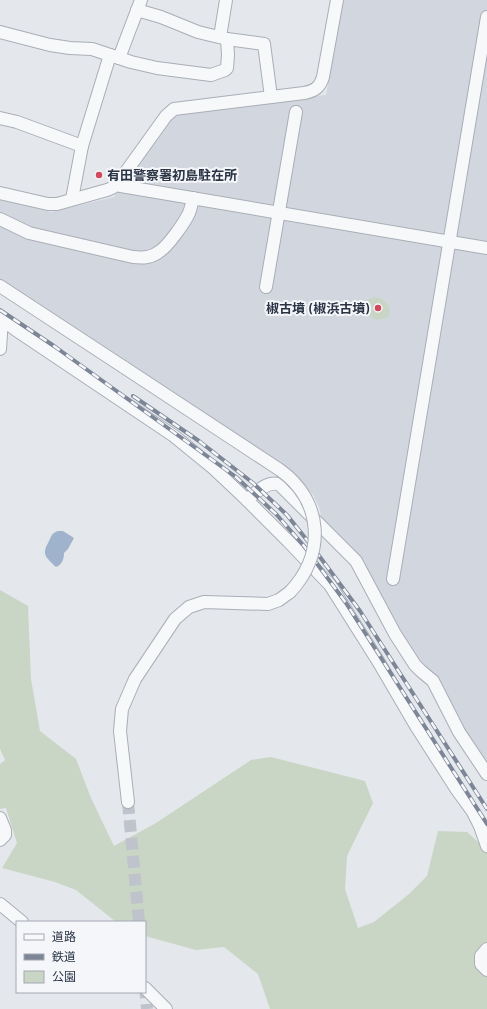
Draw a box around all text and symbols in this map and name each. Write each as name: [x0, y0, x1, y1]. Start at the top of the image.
place label: 有田警察署初島駐在所: [107, 168, 237, 185]
marker: 有田警察署初島駐在所: [94, 170, 104, 180]
place label: 椒古墳 (椒浜古墳): [266, 301, 370, 318]
marker: 椒古墳 (椒浜古墳): [373, 303, 383, 313]
legend: [16, 921, 146, 993]
text: 道路: [52, 930, 76, 946]
text: 鉄道: [52, 950, 76, 966]
text: 公園: [52, 970, 76, 986]

